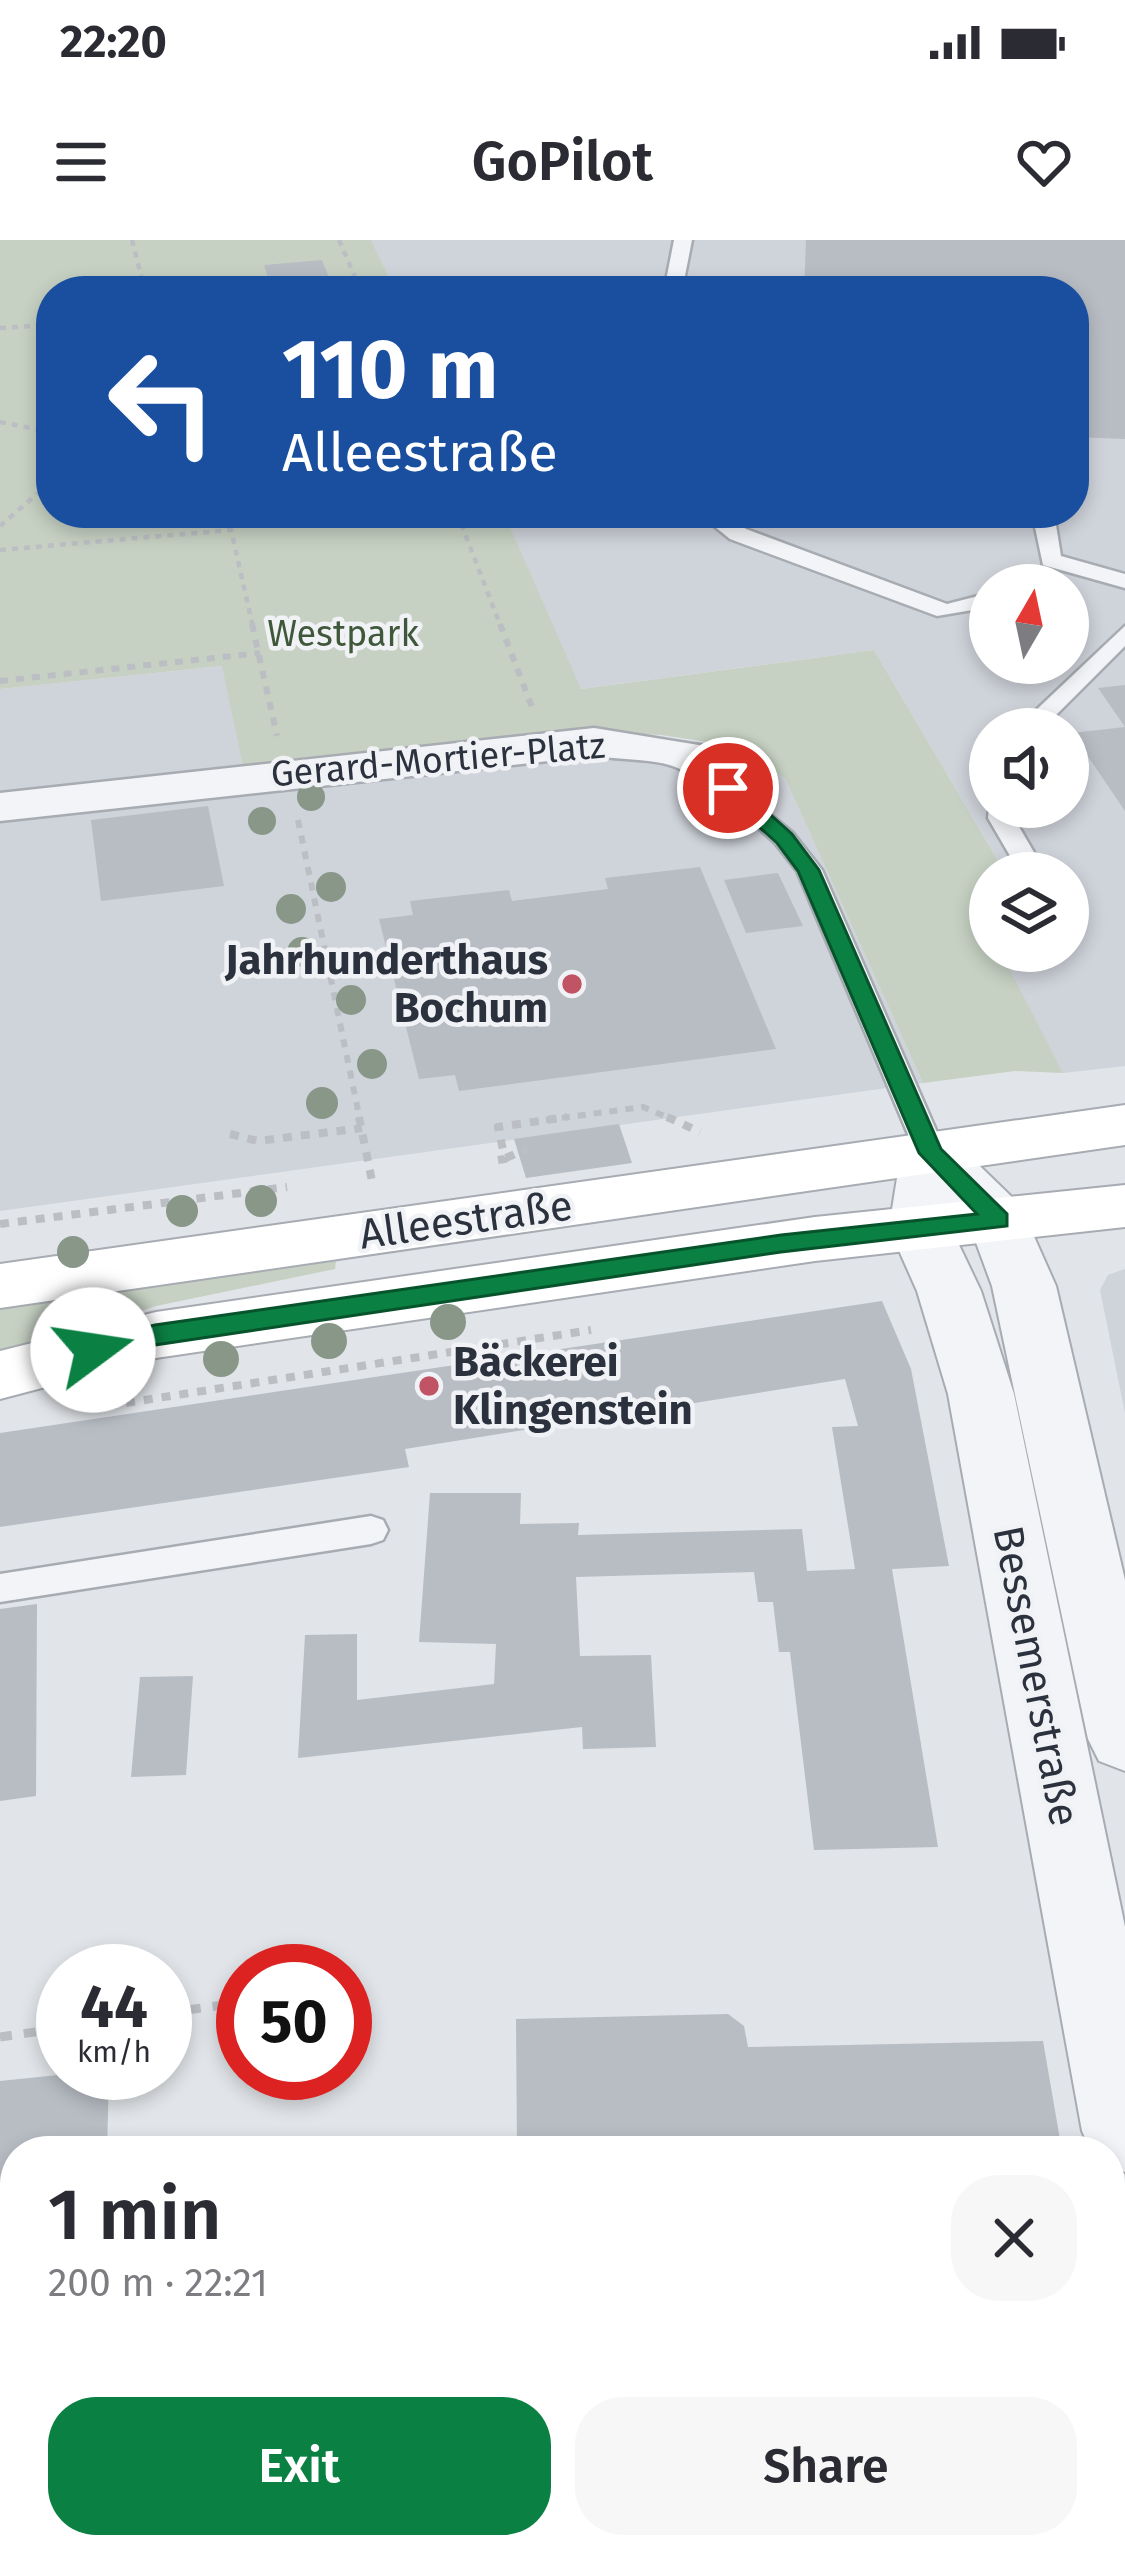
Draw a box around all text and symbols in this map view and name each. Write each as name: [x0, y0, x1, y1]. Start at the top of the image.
text: 22:20: [60, 15, 167, 69]
icon: menu: [48, 129, 114, 195]
icon: heart: [1011, 129, 1077, 195]
text: GoPilot: [472, 130, 653, 194]
text: 110 m: [282, 319, 498, 420]
icon: left: [84, 324, 240, 480]
text: Alleestraße: [282, 421, 558, 485]
north arrow: [969, 564, 1089, 684]
map controls: [969, 564, 1089, 972]
park label: Westpark: [267, 612, 419, 656]
button: sound: [969, 708, 1089, 828]
street label: Gerard-Mortier-Platz: [269, 723, 607, 797]
pin: [677, 737, 779, 839]
icon: arrive: [695, 755, 761, 821]
button: layers: [969, 852, 1089, 972]
place label: Jahrhunderthaus Bochum: [224, 935, 548, 1033]
marker: Jahrhunderthaus Bochum: [559, 971, 585, 997]
street label: Alleestraße: [356, 1180, 576, 1260]
position arrow: [30, 1287, 156, 1413]
place label: Bäckerei Klingenstein: [453, 1337, 693, 1435]
marker: Bäckerei Klingenstein: [416, 1373, 442, 1399]
street label: Bessemerstraße: [982, 1522, 1090, 1830]
speed limit sign: 50: [216, 1944, 372, 2100]
text: 44: [80, 1971, 148, 2043]
text: km/h: [77, 2034, 151, 2070]
text: 1 min: [48, 2172, 221, 2258]
button: close: [951, 2175, 1077, 2301]
text: 200 m · 22:21: [48, 2260, 268, 2306]
button: Exit: [48, 2397, 551, 2535]
button: Share: [575, 2397, 1077, 2535]

